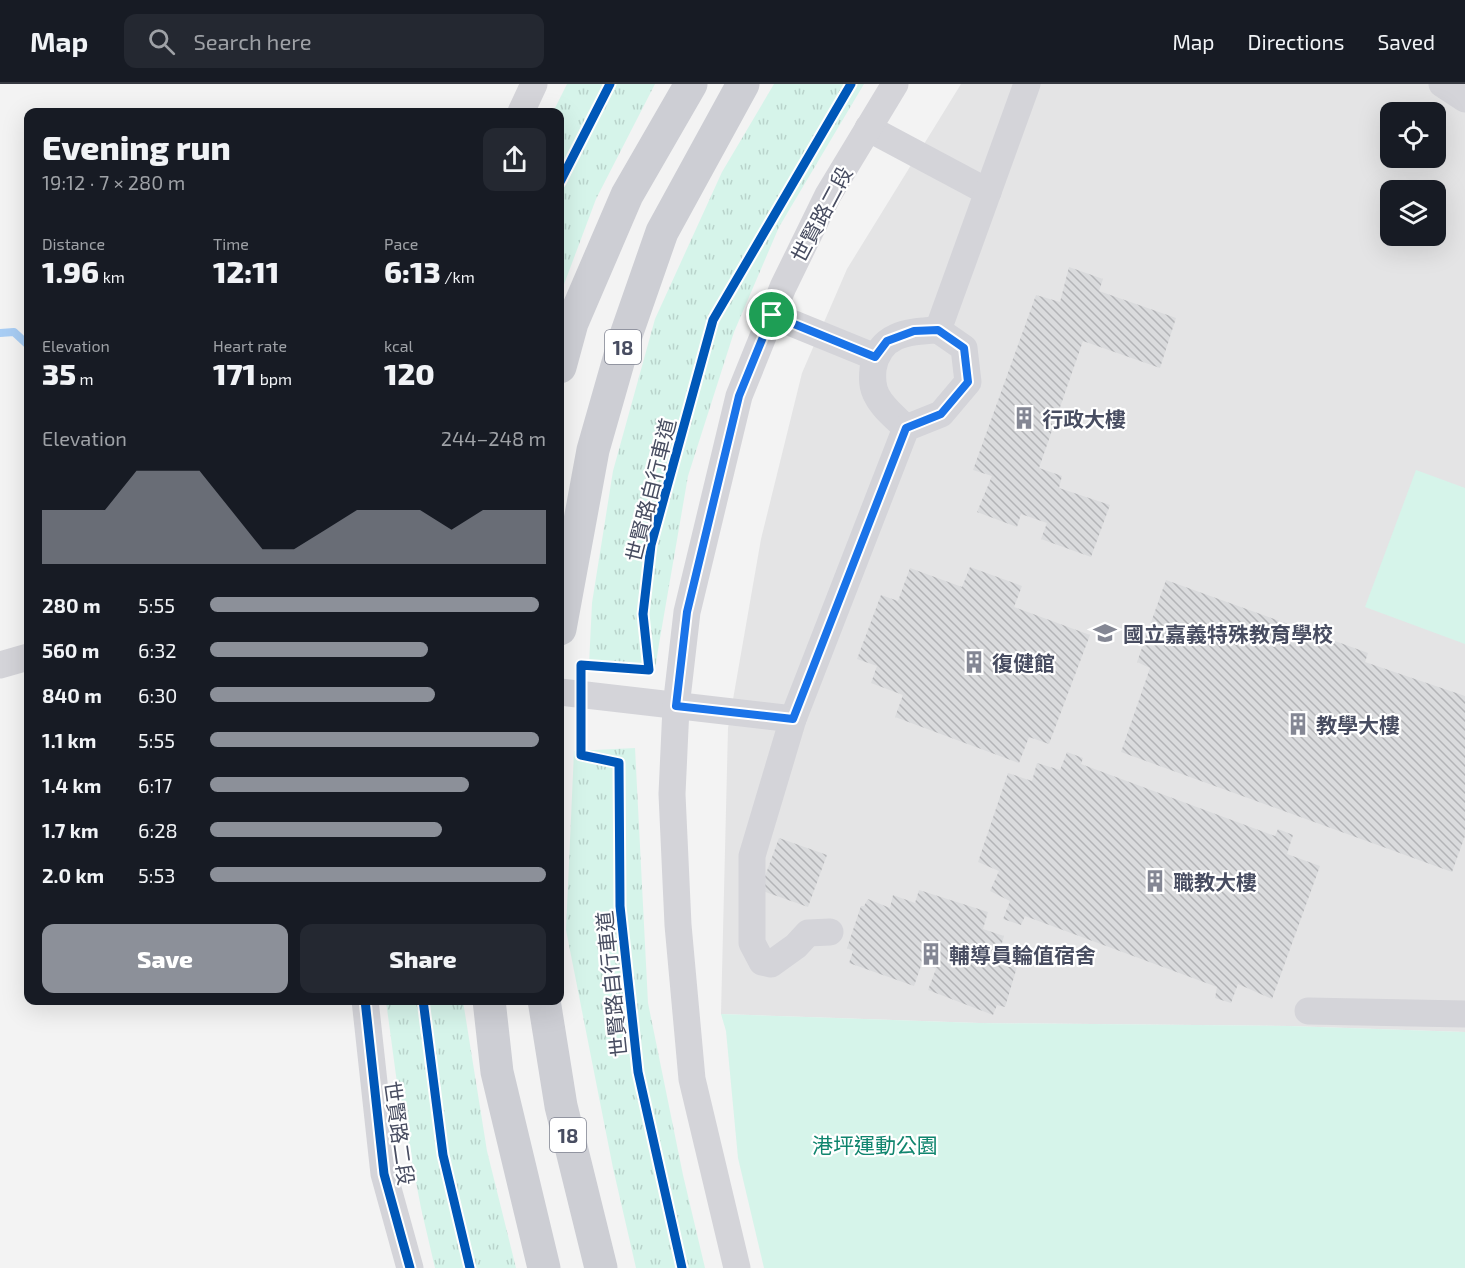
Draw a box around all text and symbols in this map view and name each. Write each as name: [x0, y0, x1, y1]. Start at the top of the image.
search box: [124, 14, 544, 68]
text: Map: [30, 24, 88, 58]
icon: search: [145, 25, 178, 58]
text: Search here: [193, 28, 312, 54]
text: Map: [1172, 29, 1215, 54]
text: Directions: [1248, 29, 1344, 54]
text: Saved: [1377, 29, 1435, 54]
map controls: [1380, 102, 1446, 246]
button: locate: [1380, 102, 1446, 168]
text: Evening run: [42, 127, 231, 167]
button: share: [483, 128, 546, 191]
street label: 世賢路二段: [785, 162, 857, 266]
text: 19:12 · 7 × 280 m: [42, 170, 185, 194]
button: layers: [1380, 180, 1446, 246]
text: Distance: [42, 234, 105, 253]
text: Time: [213, 234, 249, 253]
text: Pace: [384, 234, 418, 253]
text: 1.96: [42, 253, 99, 289]
text: 12:11: [213, 253, 279, 289]
text: 6:13: [384, 253, 441, 289]
text: km: [99, 267, 125, 286]
text: /km: [441, 267, 475, 286]
pin: [746, 289, 797, 340]
icon: arrive: [755, 298, 788, 331]
road number: 18: [605, 330, 641, 364]
text: Elevation: [42, 336, 110, 355]
text: Heart rate: [213, 336, 287, 355]
text: kcal: [384, 336, 413, 355]
text: 35: [42, 355, 76, 391]
text: 171: [213, 355, 256, 391]
text: 120: [384, 355, 435, 391]
text: m: [76, 369, 94, 388]
text: bpm: [256, 369, 292, 388]
building icon: 行政大樓: [1011, 405, 1037, 431]
place label: 行政大樓: [1042, 406, 1126, 431]
street label: 世賢路自行車道: [620, 416, 680, 564]
text: Elevation: [42, 426, 127, 450]
text: 244–248 m: [441, 426, 546, 450]
text: 280 m: [42, 593, 101, 617]
text: 5:55: [138, 593, 175, 617]
school or university icon: 國立嘉義特殊教育學校: [1092, 620, 1118, 646]
place label: 國立嘉義特殊教育學校: [1123, 621, 1333, 646]
text: 560 m: [42, 638, 99, 662]
text: 6:32: [138, 638, 177, 662]
building icon: 復健館: [961, 649, 987, 675]
place label: 復健館: [992, 650, 1055, 675]
text: 840 m: [42, 683, 102, 707]
text: 6:30: [138, 683, 177, 707]
building icon: 教學大樓: [1285, 711, 1311, 737]
place label: 教學大樓: [1316, 712, 1400, 737]
text: 1.1 km: [42, 728, 96, 752]
text: 5:55: [138, 728, 175, 752]
text: 1.4 km: [42, 773, 101, 797]
text: 6:17: [138, 773, 172, 797]
text: 1.7 km: [42, 818, 99, 842]
text: 6:28: [138, 818, 178, 842]
text: 2.0 km: [42, 863, 104, 887]
text: 5:53: [138, 863, 175, 887]
building icon: 職教大樓: [1142, 868, 1168, 894]
place label: 職教大樓: [1173, 869, 1257, 894]
street label: 世賢路自行車道: [591, 910, 631, 1058]
button: Save: [42, 924, 288, 993]
button: Share: [300, 924, 546, 993]
building icon: 輔導員輪值宿舍: [918, 941, 944, 967]
place label: 輔導員輪值宿舍: [949, 942, 1096, 967]
street label: 世賢路二段: [380, 1079, 420, 1187]
road number: 18: [550, 1118, 586, 1152]
park label: 港坪運動公園: [812, 1132, 938, 1157]

